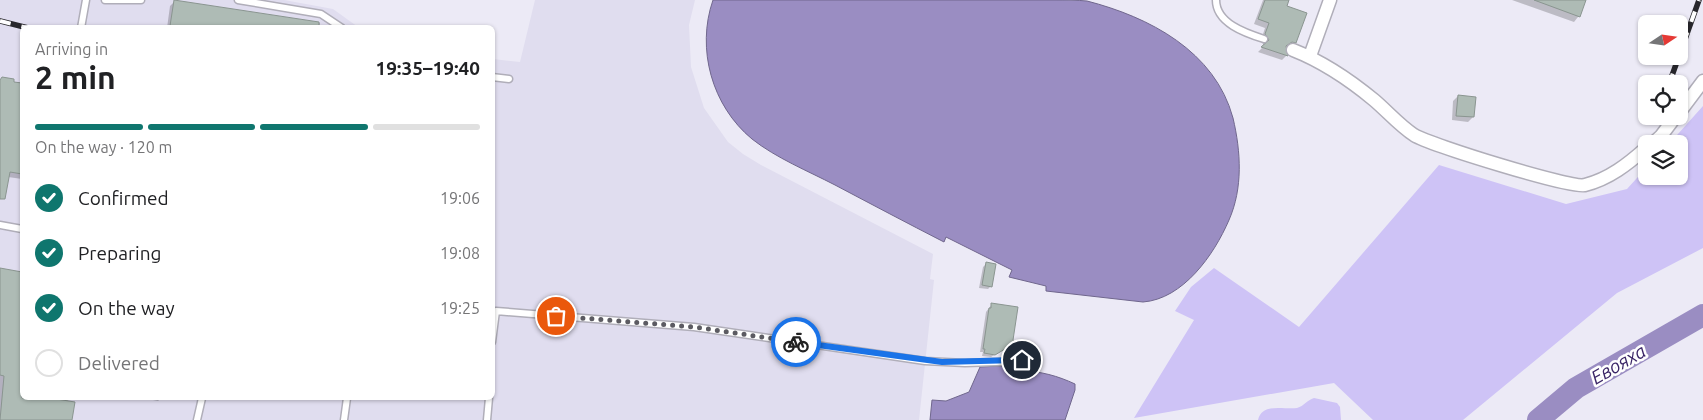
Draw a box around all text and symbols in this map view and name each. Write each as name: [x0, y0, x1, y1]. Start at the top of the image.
north arrow: [1638, 15, 1688, 65]
map controls: [1638, 15, 1688, 185]
text: Arriving in: [35, 40, 108, 58]
text: 19:35–19:40: [375, 57, 480, 79]
text: 2 min: [35, 59, 116, 95]
button: locate: [1638, 75, 1688, 125]
button: layers: [1638, 135, 1688, 185]
text: On the way · 120 m: [35, 138, 172, 156]
icon: check: [35, 184, 63, 212]
text: Confirmed: [78, 187, 169, 209]
text: 19:06: [440, 189, 480, 207]
icon: check: [35, 239, 63, 267]
text: Preparing: [78, 242, 162, 264]
text: 19:08: [440, 244, 480, 262]
icon: check: [35, 294, 63, 322]
pin: [535, 295, 577, 337]
text: On the way: [78, 297, 175, 319]
text: 19:25: [440, 299, 480, 317]
icon: bag: [542, 302, 570, 330]
courier: [771, 317, 821, 367]
icon: bike: [782, 328, 810, 356]
pin: [1001, 339, 1043, 381]
water label: Евояха: [1587, 340, 1649, 388]
icon: home: [1008, 346, 1036, 374]
text: Delivered: [78, 352, 160, 374]

